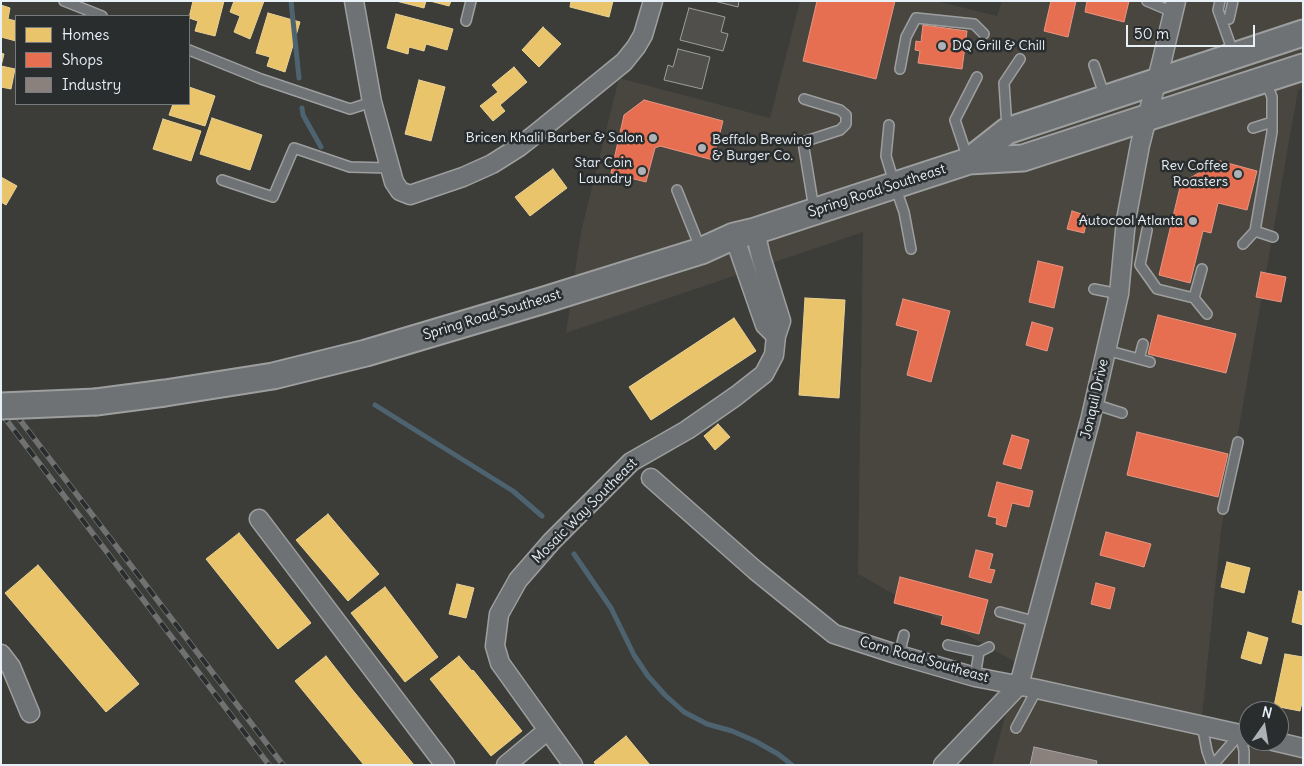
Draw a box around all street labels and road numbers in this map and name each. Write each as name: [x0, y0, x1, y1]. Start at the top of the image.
street label: Spring Road Southeast: [806, 161, 948, 221]
street label: Spring Road Southeast: [421, 286, 563, 344]
street label: Jonquil Drive: [1078, 357, 1112, 441]
street label: Mosaic Way Southeast: [529, 455, 641, 567]
street label: Corn Road Southeast: [858, 634, 990, 686]

